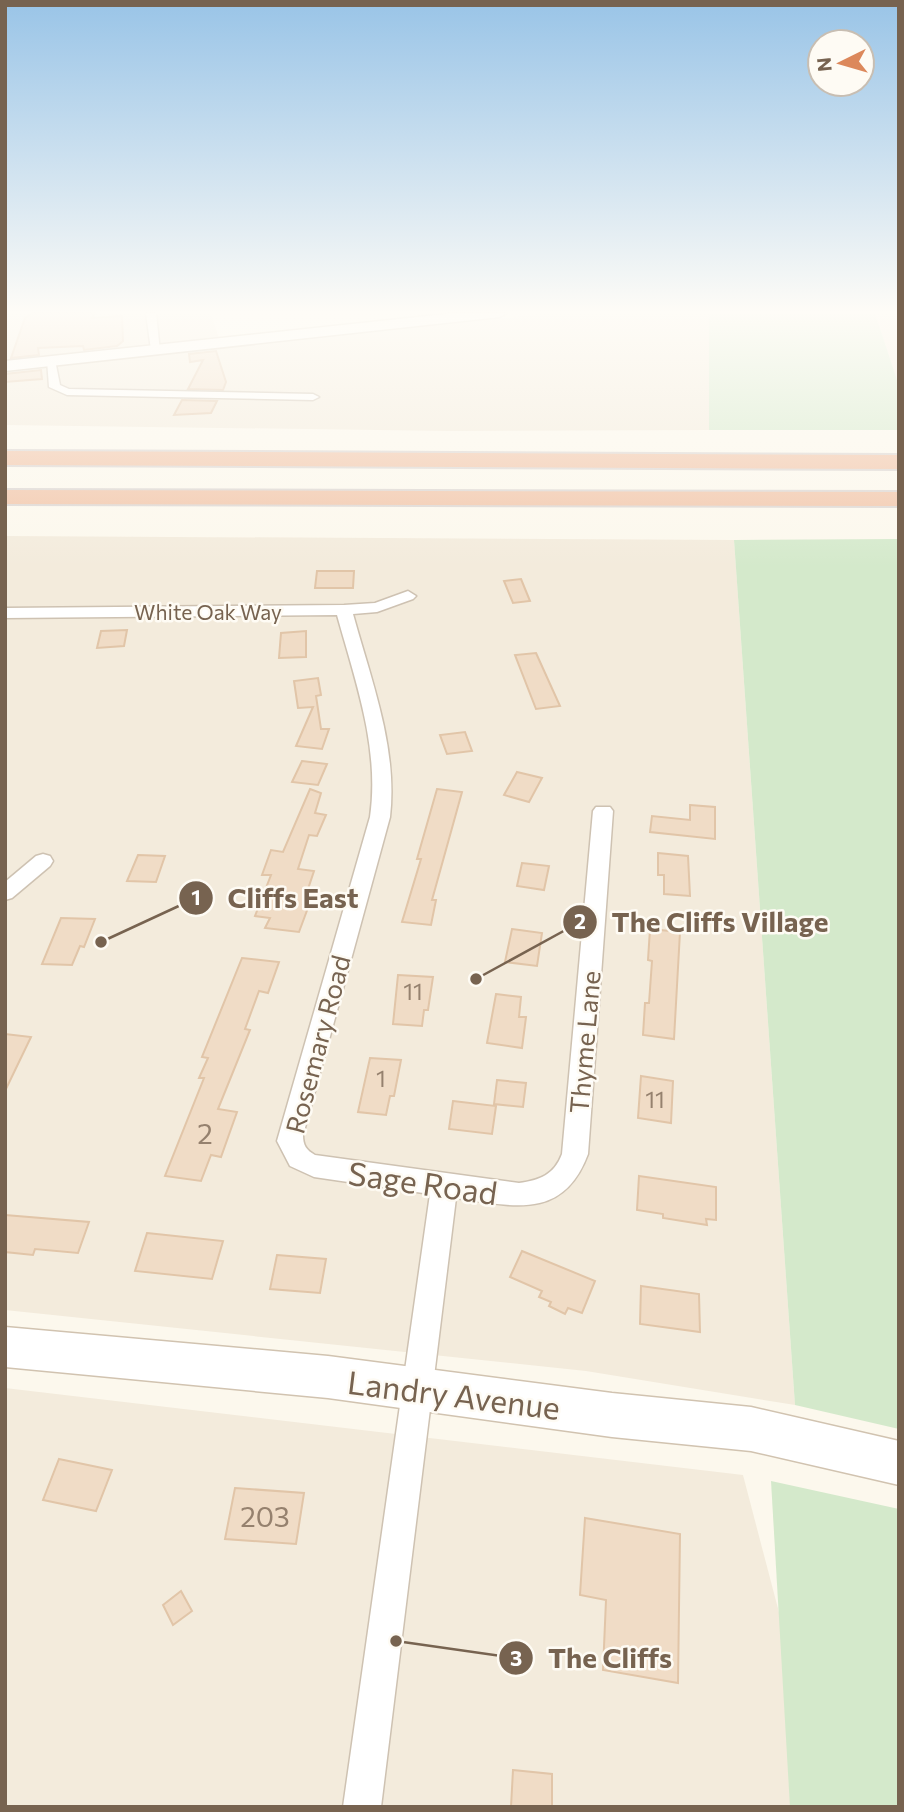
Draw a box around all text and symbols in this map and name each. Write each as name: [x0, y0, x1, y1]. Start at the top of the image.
north arrow: [806, 28, 876, 98]
text: N: [811, 56, 836, 73]
street label: White Oak Way: [134, 599, 282, 624]
callout: Cliffs East: [178, 874, 372, 923]
text: Cliffs East: [227, 880, 359, 914]
text: 1: [191, 884, 201, 909]
callout: The Cliffs Village: [562, 898, 842, 947]
text: The Cliffs Village: [612, 904, 828, 938]
text: 2: [574, 908, 586, 933]
street label: Rosemary Road: [278, 952, 356, 1136]
street label: Thyme Lane: [562, 969, 606, 1115]
house number: 11: [403, 977, 423, 1005]
house number: 1: [376, 1064, 386, 1092]
house number: 11: [645, 1085, 665, 1113]
house number: 2: [197, 1116, 213, 1150]
street label: Sage Road: [346, 1152, 500, 1212]
street label: Landry Avenue: [345, 1361, 563, 1427]
house number: 203: [240, 1499, 290, 1533]
callout: The Cliffs: [499, 1634, 686, 1683]
text: The Cliffs: [548, 1640, 672, 1674]
text: 3: [510, 1645, 522, 1670]

